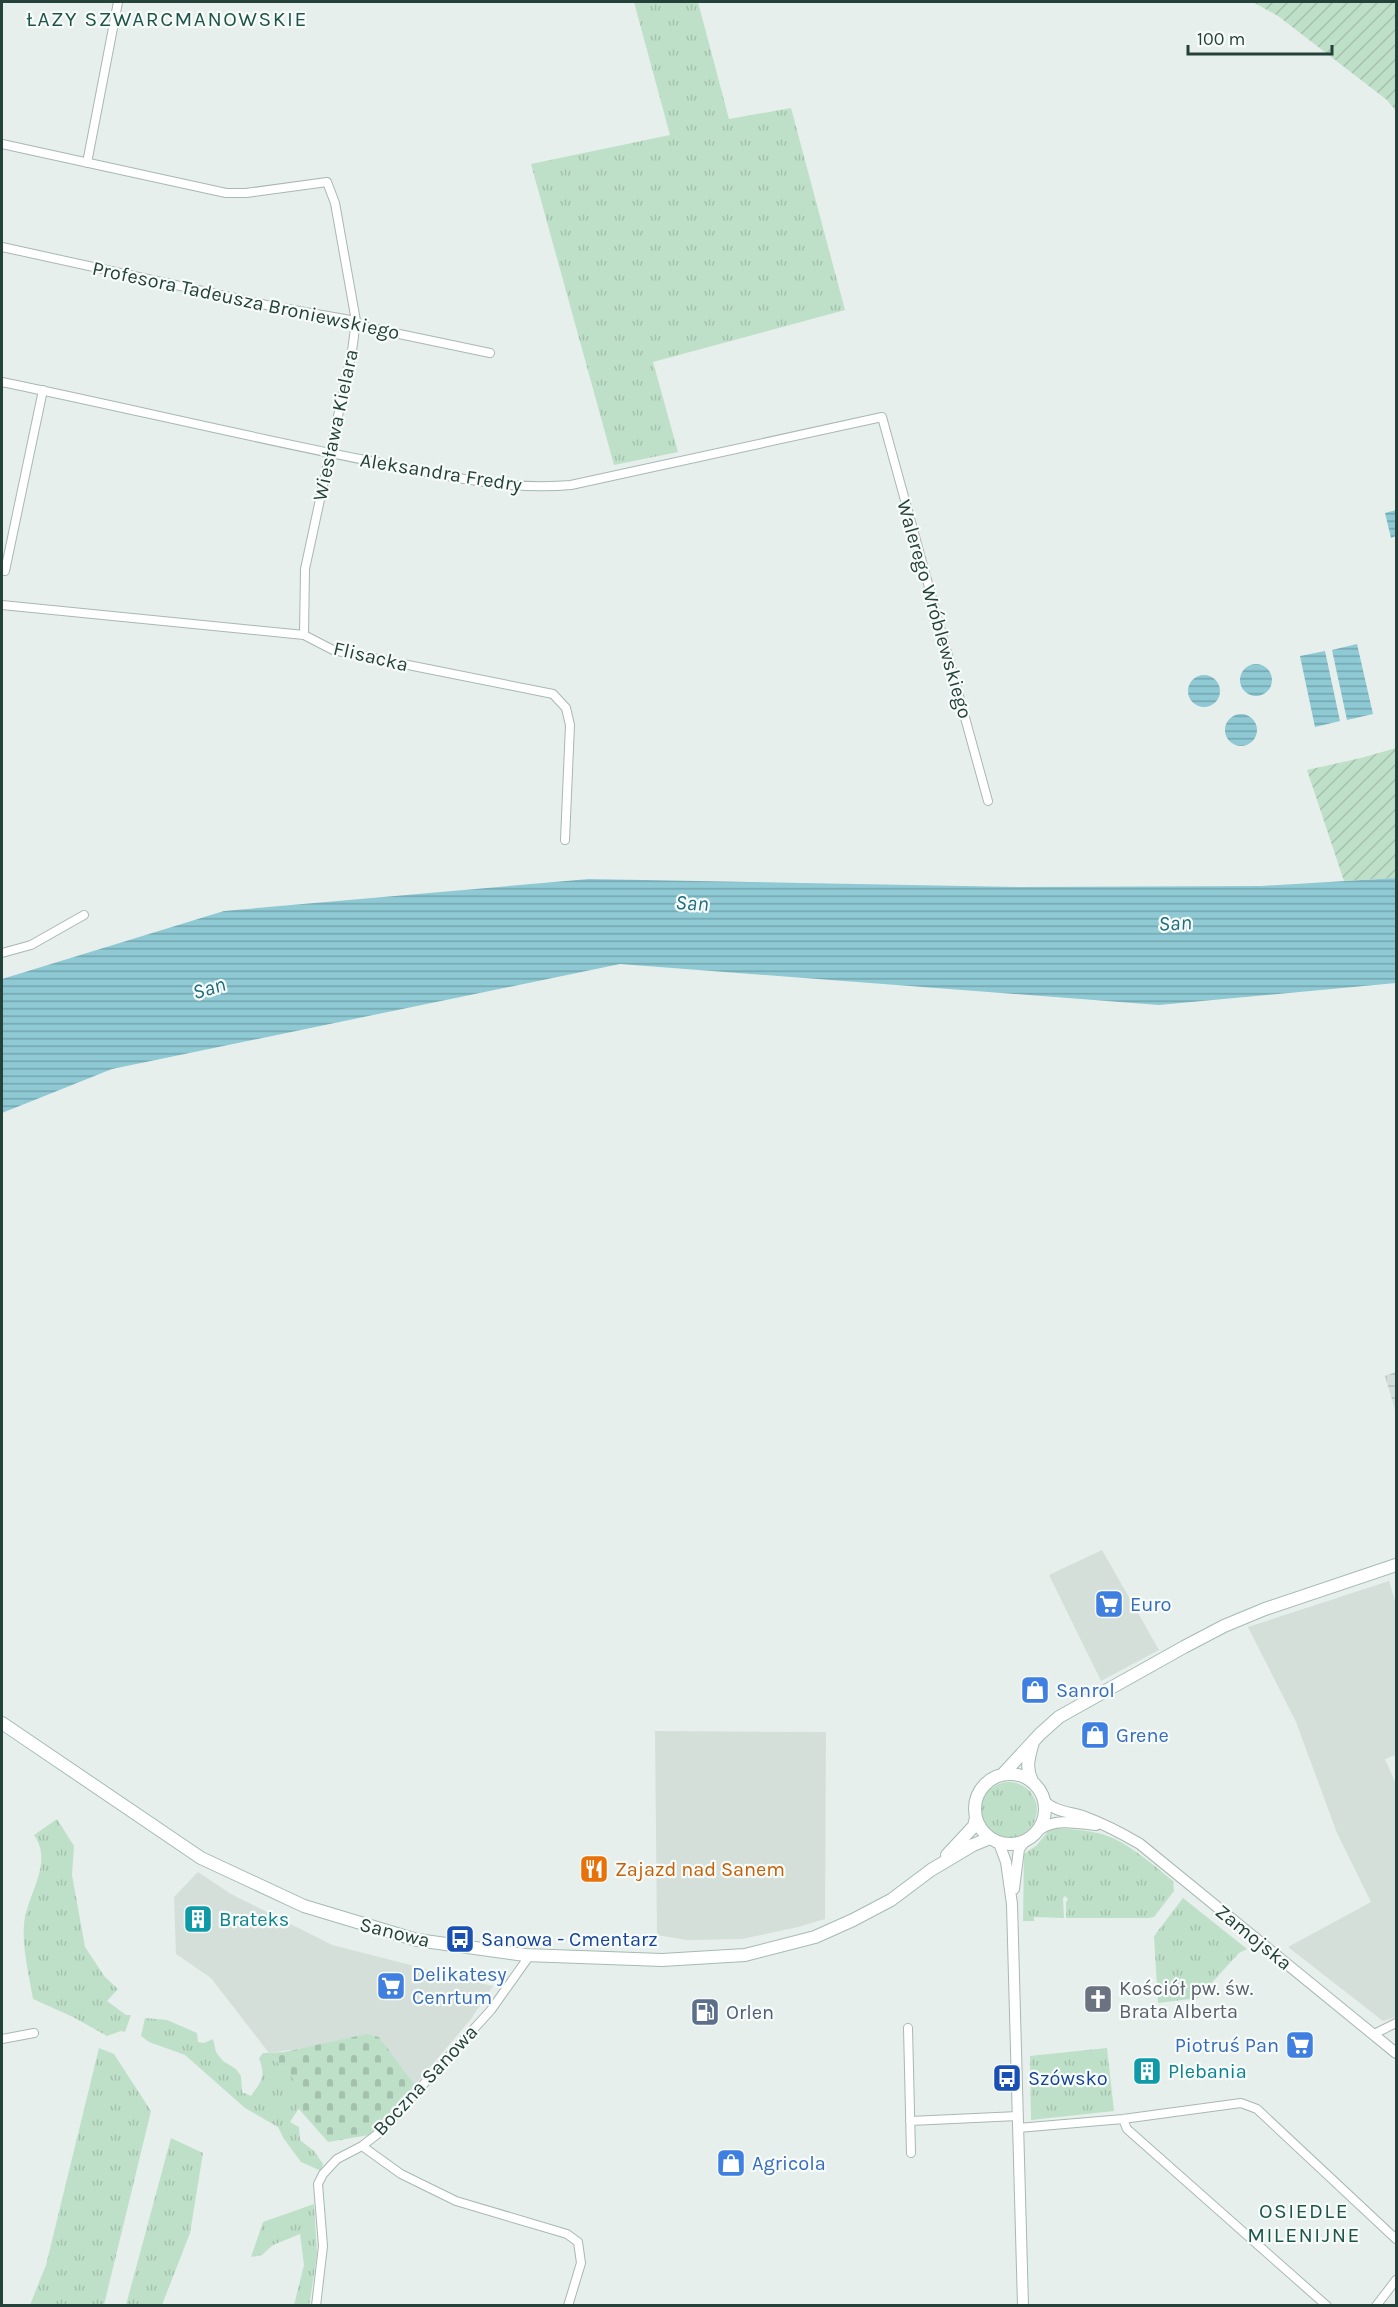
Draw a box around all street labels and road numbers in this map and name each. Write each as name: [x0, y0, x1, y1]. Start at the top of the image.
street label: Profesora Tadeusza Broniewskiego: [90, 257, 402, 344]
street label: Wiesława Kielara: [308, 347, 363, 503]
street label: Aleksandra Fredry: [358, 448, 523, 497]
street label: Walerego Wróblewskiego: [892, 497, 977, 721]
street label: Flisacka: [331, 637, 411, 676]
street label: Zamojska: [1211, 1900, 1296, 1975]
street label: Sanowa: [357, 1913, 432, 1952]
street label: Boczna Sanowa: [368, 2020, 482, 2140]

